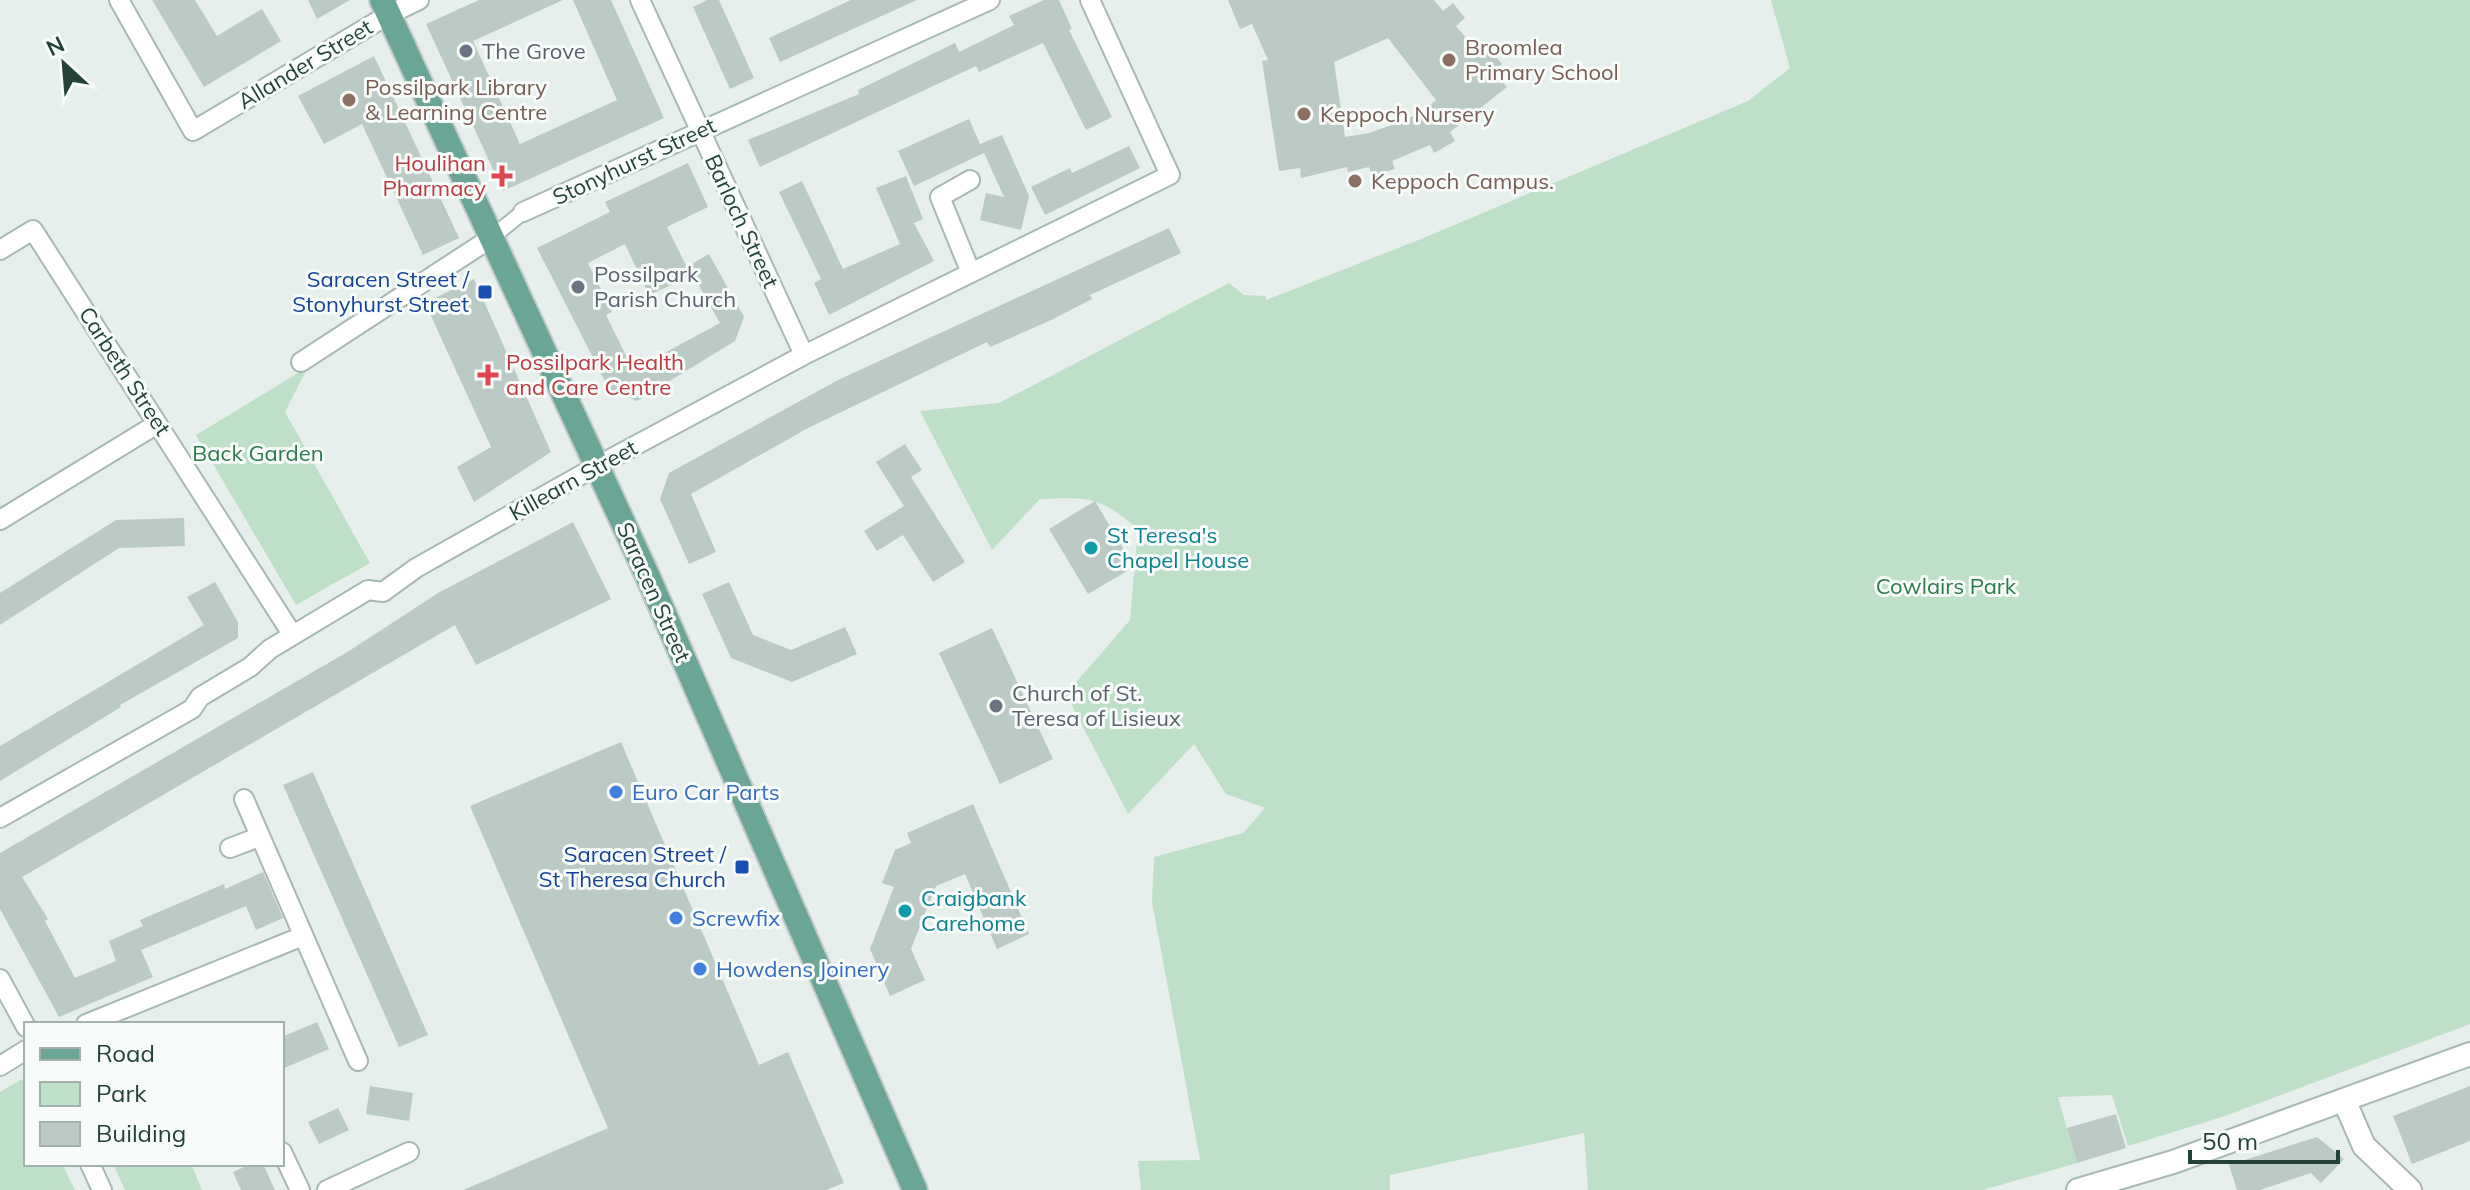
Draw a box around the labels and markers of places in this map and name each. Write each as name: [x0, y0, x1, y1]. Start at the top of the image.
place label: Broomlea Primary School: [1465, 33, 1619, 86]
place label: The Grove: [482, 37, 586, 65]
marker: The Grove: [457, 42, 475, 60]
marker: Broomlea Primary School: [1440, 51, 1458, 69]
place label: Possilpark Library & Learning Centre: [365, 73, 547, 126]
marker: Possilpark Library & Learning Centre: [340, 91, 358, 109]
place label: Keppoch Nursery: [1320, 100, 1495, 128]
marker: Keppoch Nursery: [1295, 105, 1313, 123]
place label: Houlihan Pharmacy: [382, 149, 486, 202]
marker: Houlihan Pharmacy: [493, 167, 511, 185]
place label: Keppoch Campus.: [1371, 167, 1554, 195]
marker: Keppoch Campus.: [1346, 172, 1364, 190]
place label: Possilpark Parish Church: [594, 260, 736, 313]
place label: Saracen Street / Stonyhurst Street: [292, 265, 470, 318]
marker: Possilpark Parish Church: [569, 278, 587, 296]
marker: Saracen Street / Stonyhurst Street: [476, 283, 494, 301]
place label: Possilpark Health and Care Centre: [506, 348, 684, 401]
marker: Possilpark Health and Care Centre: [477, 364, 499, 386]
place label: St Teresa's Chapel House: [1107, 521, 1249, 574]
marker: St Teresa's Chapel House: [1082, 539, 1100, 557]
place label: Church of St. Teresa of Lisieux: [1012, 679, 1181, 732]
marker: Church of St. Teresa of Lisieux: [987, 697, 1005, 715]
place label: Euro Car Parts: [632, 778, 780, 806]
marker: Euro Car Parts: [607, 783, 625, 801]
place label: Saracen Street / St Theresa Church: [539, 840, 727, 893]
marker: Saracen Street / St Theresa Church: [733, 858, 751, 876]
place label: Craigbank Carehome: [921, 884, 1027, 937]
marker: Craigbank Carehome: [896, 902, 914, 920]
place label: Screwfix: [692, 904, 780, 932]
marker: Screwfix: [667, 909, 685, 927]
place label: Howdens Joinery: [716, 955, 889, 983]
marker: Howdens Joinery: [691, 960, 709, 978]

